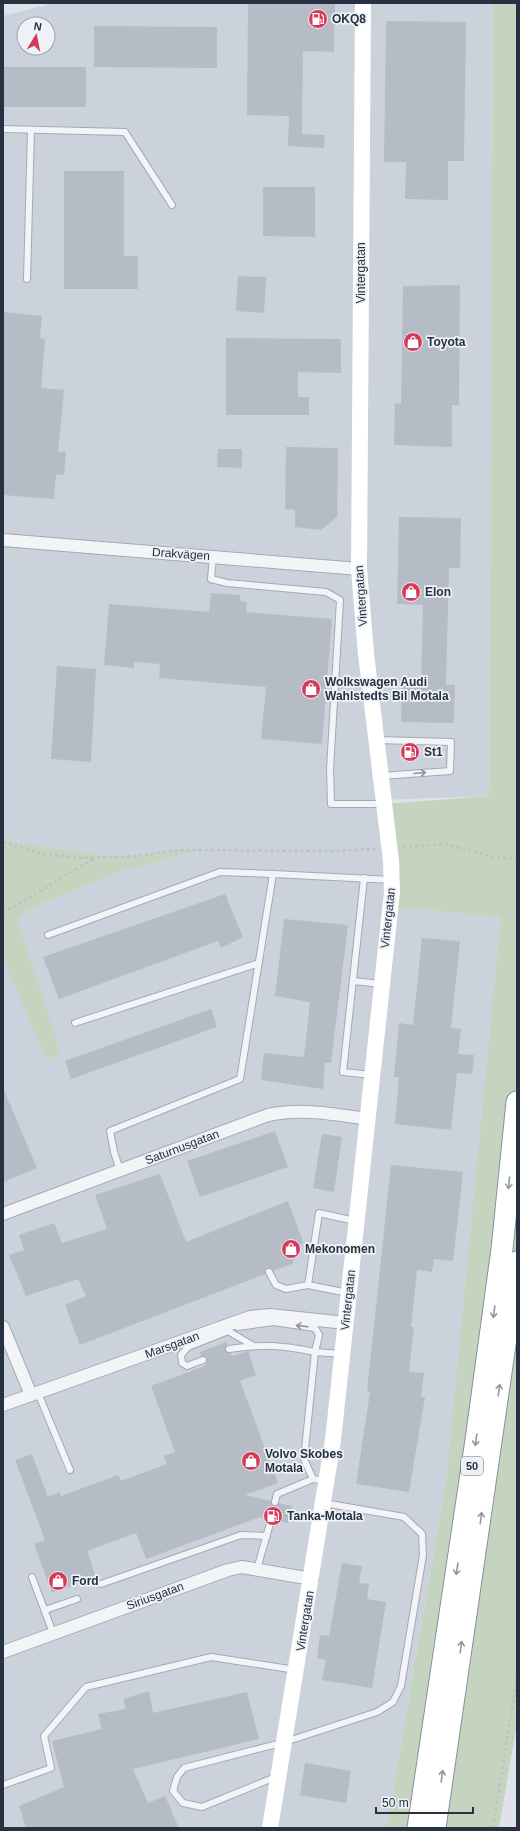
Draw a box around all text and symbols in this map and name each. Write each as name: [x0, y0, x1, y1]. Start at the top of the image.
fuel station icon: OKQ8: [307, 8, 329, 30]
place label: OKQ8: [332, 12, 366, 26]
north arrow: [16, 16, 56, 56]
text: N: [33, 20, 43, 33]
street label: Vintergatan: [354, 242, 368, 304]
shop icon: Toyota: [402, 331, 424, 353]
place label: Toyota: [427, 335, 466, 349]
street label: Drakvägen: [152, 545, 210, 563]
street label: Vintergatan: [352, 565, 370, 627]
shop icon: Elon: [400, 581, 422, 603]
place label: Elon: [425, 585, 451, 599]
place label: Wolkswagen Audi Wahlstedts Bil Motala: [325, 675, 449, 703]
shop icon: Wolkswagen Audi Wahlstedts Bil Motala: [300, 678, 322, 700]
fuel station icon: St1: [399, 741, 421, 763]
place label: St1: [424, 745, 443, 759]
one-way arrow: [413, 770, 426, 777]
street label: Vintergatan: [378, 887, 398, 949]
street label: Saturnusgatan: [143, 1126, 221, 1168]
one-way arrow: [505, 1176, 513, 1189]
shop icon: Mekonomen: [280, 1238, 302, 1260]
place label: Mekonomen: [305, 1242, 375, 1256]
street label: Vintergatan: [338, 1269, 358, 1331]
one-way arrow: [490, 1305, 497, 1318]
one-way arrow: [296, 1322, 309, 1330]
street label: Marsgatan: [143, 1329, 201, 1361]
one-way arrow: [495, 1384, 503, 1397]
one-way arrow: [472, 1433, 480, 1446]
place label: Volvo Skobes Motala: [265, 1447, 343, 1475]
shop icon: Volvo Skobes Motala: [240, 1450, 262, 1472]
road number: 50: [461, 1457, 483, 1475]
fuel station icon: Tanka-Motala: [262, 1505, 284, 1527]
place label: Tanka-Motala: [287, 1509, 363, 1523]
one-way arrow: [477, 1512, 485, 1525]
one-way arrow: [453, 1562, 461, 1575]
shop icon: Ford: [47, 1570, 69, 1592]
place label: Ford: [72, 1574, 99, 1588]
street label: Siriusgatan: [124, 1579, 186, 1613]
street label: Vintergatan: [293, 1590, 317, 1652]
one-way arrow: [458, 1641, 466, 1654]
one-way arrow: [438, 1769, 446, 1782]
scale bar: [376, 1789, 473, 1815]
text: 50 m: [382, 1796, 409, 1810]

